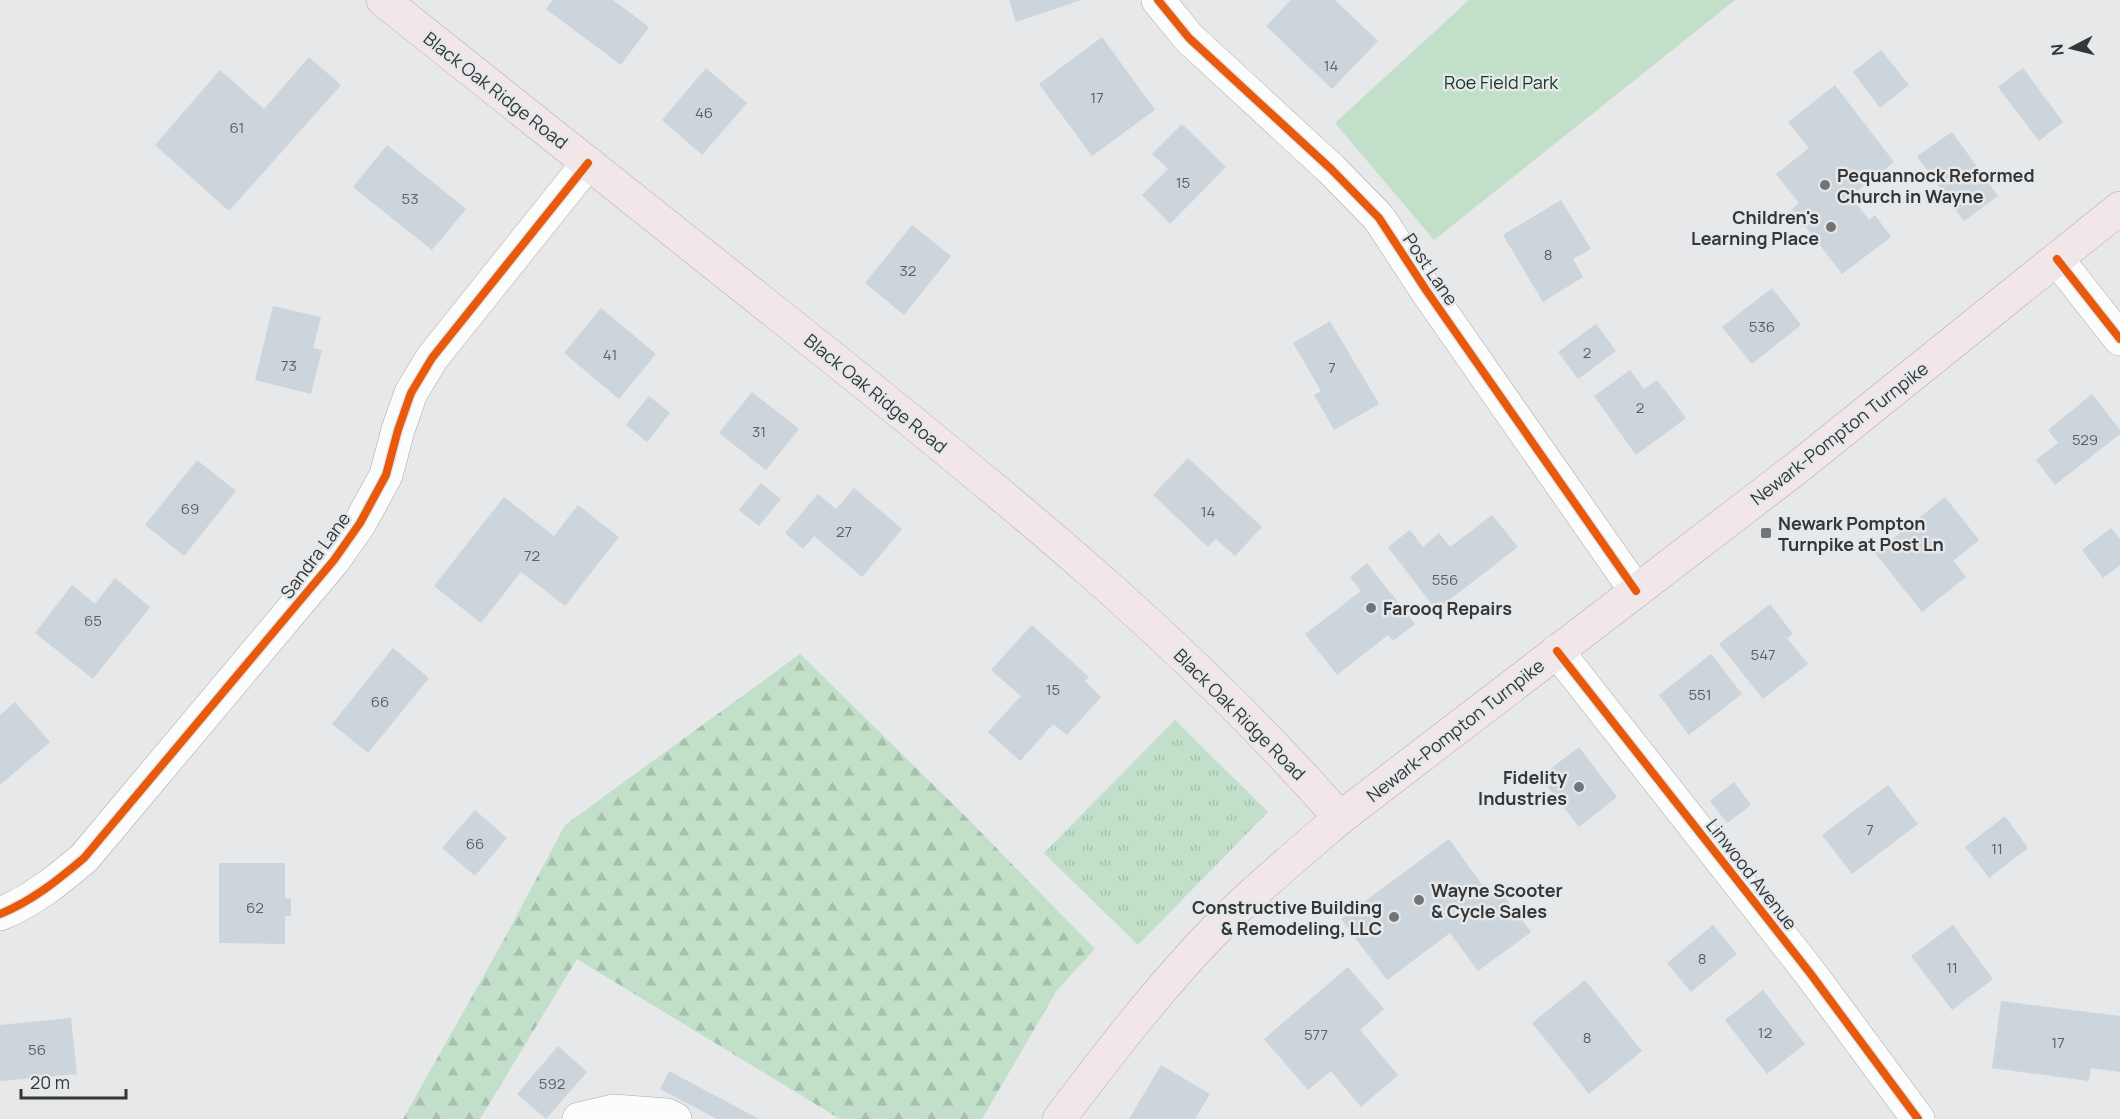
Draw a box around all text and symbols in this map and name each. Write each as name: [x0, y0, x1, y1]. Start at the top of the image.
north arrow: [2042, 18, 2102, 78]
street label: Black Oak Ridge Road: [419, 26, 573, 154]
text: N: [2045, 43, 2069, 57]
house number: 14: [1324, 55, 1338, 76]
park label: Roe Field Park: [1444, 70, 1559, 94]
house number: 17: [1090, 87, 1104, 108]
house number: 46: [695, 102, 713, 123]
house number: 61: [230, 117, 244, 138]
place label: Pequannock Reformed Church in Wayne: [1837, 163, 2035, 208]
house number: 15: [1176, 172, 1190, 193]
marker: Pequannock Reformed Church in Wayne: [1818, 178, 1832, 192]
house number: 53: [402, 188, 418, 209]
place label: Children's Learning Place: [1691, 205, 1819, 250]
marker: Children's Learning Place: [1824, 220, 1838, 234]
street label: Post Lane: [1398, 228, 1464, 310]
house number: 8: [1544, 244, 1552, 265]
house number: 32: [900, 260, 916, 281]
house number: 536: [1749, 316, 1775, 337]
street label: Black Oak Ridge Road: [800, 328, 952, 458]
house number: 2: [1583, 342, 1591, 363]
house number: 41: [603, 344, 617, 365]
house number: 73: [281, 355, 297, 376]
street label: Newark-Pompton Turnpike: [1745, 356, 1933, 510]
house number: 7: [1328, 357, 1336, 378]
house number: 2: [1636, 397, 1644, 418]
house number: 31: [752, 421, 766, 442]
house number: 529: [2072, 429, 2098, 450]
house number: 69: [181, 498, 199, 519]
house number: 14: [1201, 501, 1215, 522]
street label: Sandra Lane: [275, 507, 355, 603]
place label: Newark Pompton Turnpike at Post Ln: [1778, 511, 1944, 556]
house number: 27: [836, 521, 852, 542]
marker: Newark Pompton Turnpike at Post Ln: [1759, 526, 1773, 540]
house number: 72: [524, 545, 540, 566]
house number: 556: [1432, 569, 1458, 590]
place label: Farooq Repairs: [1383, 596, 1512, 620]
marker: Farooq Repairs: [1364, 601, 1378, 615]
house number: 65: [84, 610, 102, 631]
street label: Black Oak Ridge Road: [1169, 643, 1311, 785]
house number: 547: [1750, 644, 1776, 665]
street label: Newark-Pompton Turnpike: [1361, 653, 1549, 807]
house number: 15: [1046, 679, 1060, 700]
house number: 551: [1688, 684, 1712, 705]
house number: 66: [371, 691, 389, 712]
place label: Fidelity Industries: [1478, 765, 1567, 810]
marker: Fidelity Industries: [1572, 780, 1586, 794]
street label: Linwood Avenue: [1701, 814, 1803, 934]
house number: 7: [1866, 819, 1874, 840]
house number: 66: [466, 833, 484, 854]
house number: 11: [1991, 838, 2003, 859]
place label: Wayne Scooter & Cycle Sales: [1431, 878, 1563, 923]
marker: Wayne Scooter & Cycle Sales: [1412, 893, 1426, 907]
place label: Constructive Building & Remodeling, LLC: [1192, 895, 1382, 940]
house number: 62: [246, 897, 264, 918]
marker: Constructive Building & Remodeling, LLC: [1387, 910, 1401, 924]
house number: 8: [1698, 948, 1706, 969]
house number: 11: [1946, 957, 1958, 978]
house number: 12: [1758, 1022, 1772, 1043]
house number: 577: [1304, 1024, 1328, 1045]
house number: 8: [1583, 1027, 1591, 1048]
house number: 17: [2051, 1032, 2065, 1053]
house number: 56: [28, 1039, 46, 1060]
scale bar: [21, 1062, 126, 1100]
text: 20 m: [30, 1070, 70, 1094]
house number: 592: [539, 1073, 565, 1094]

